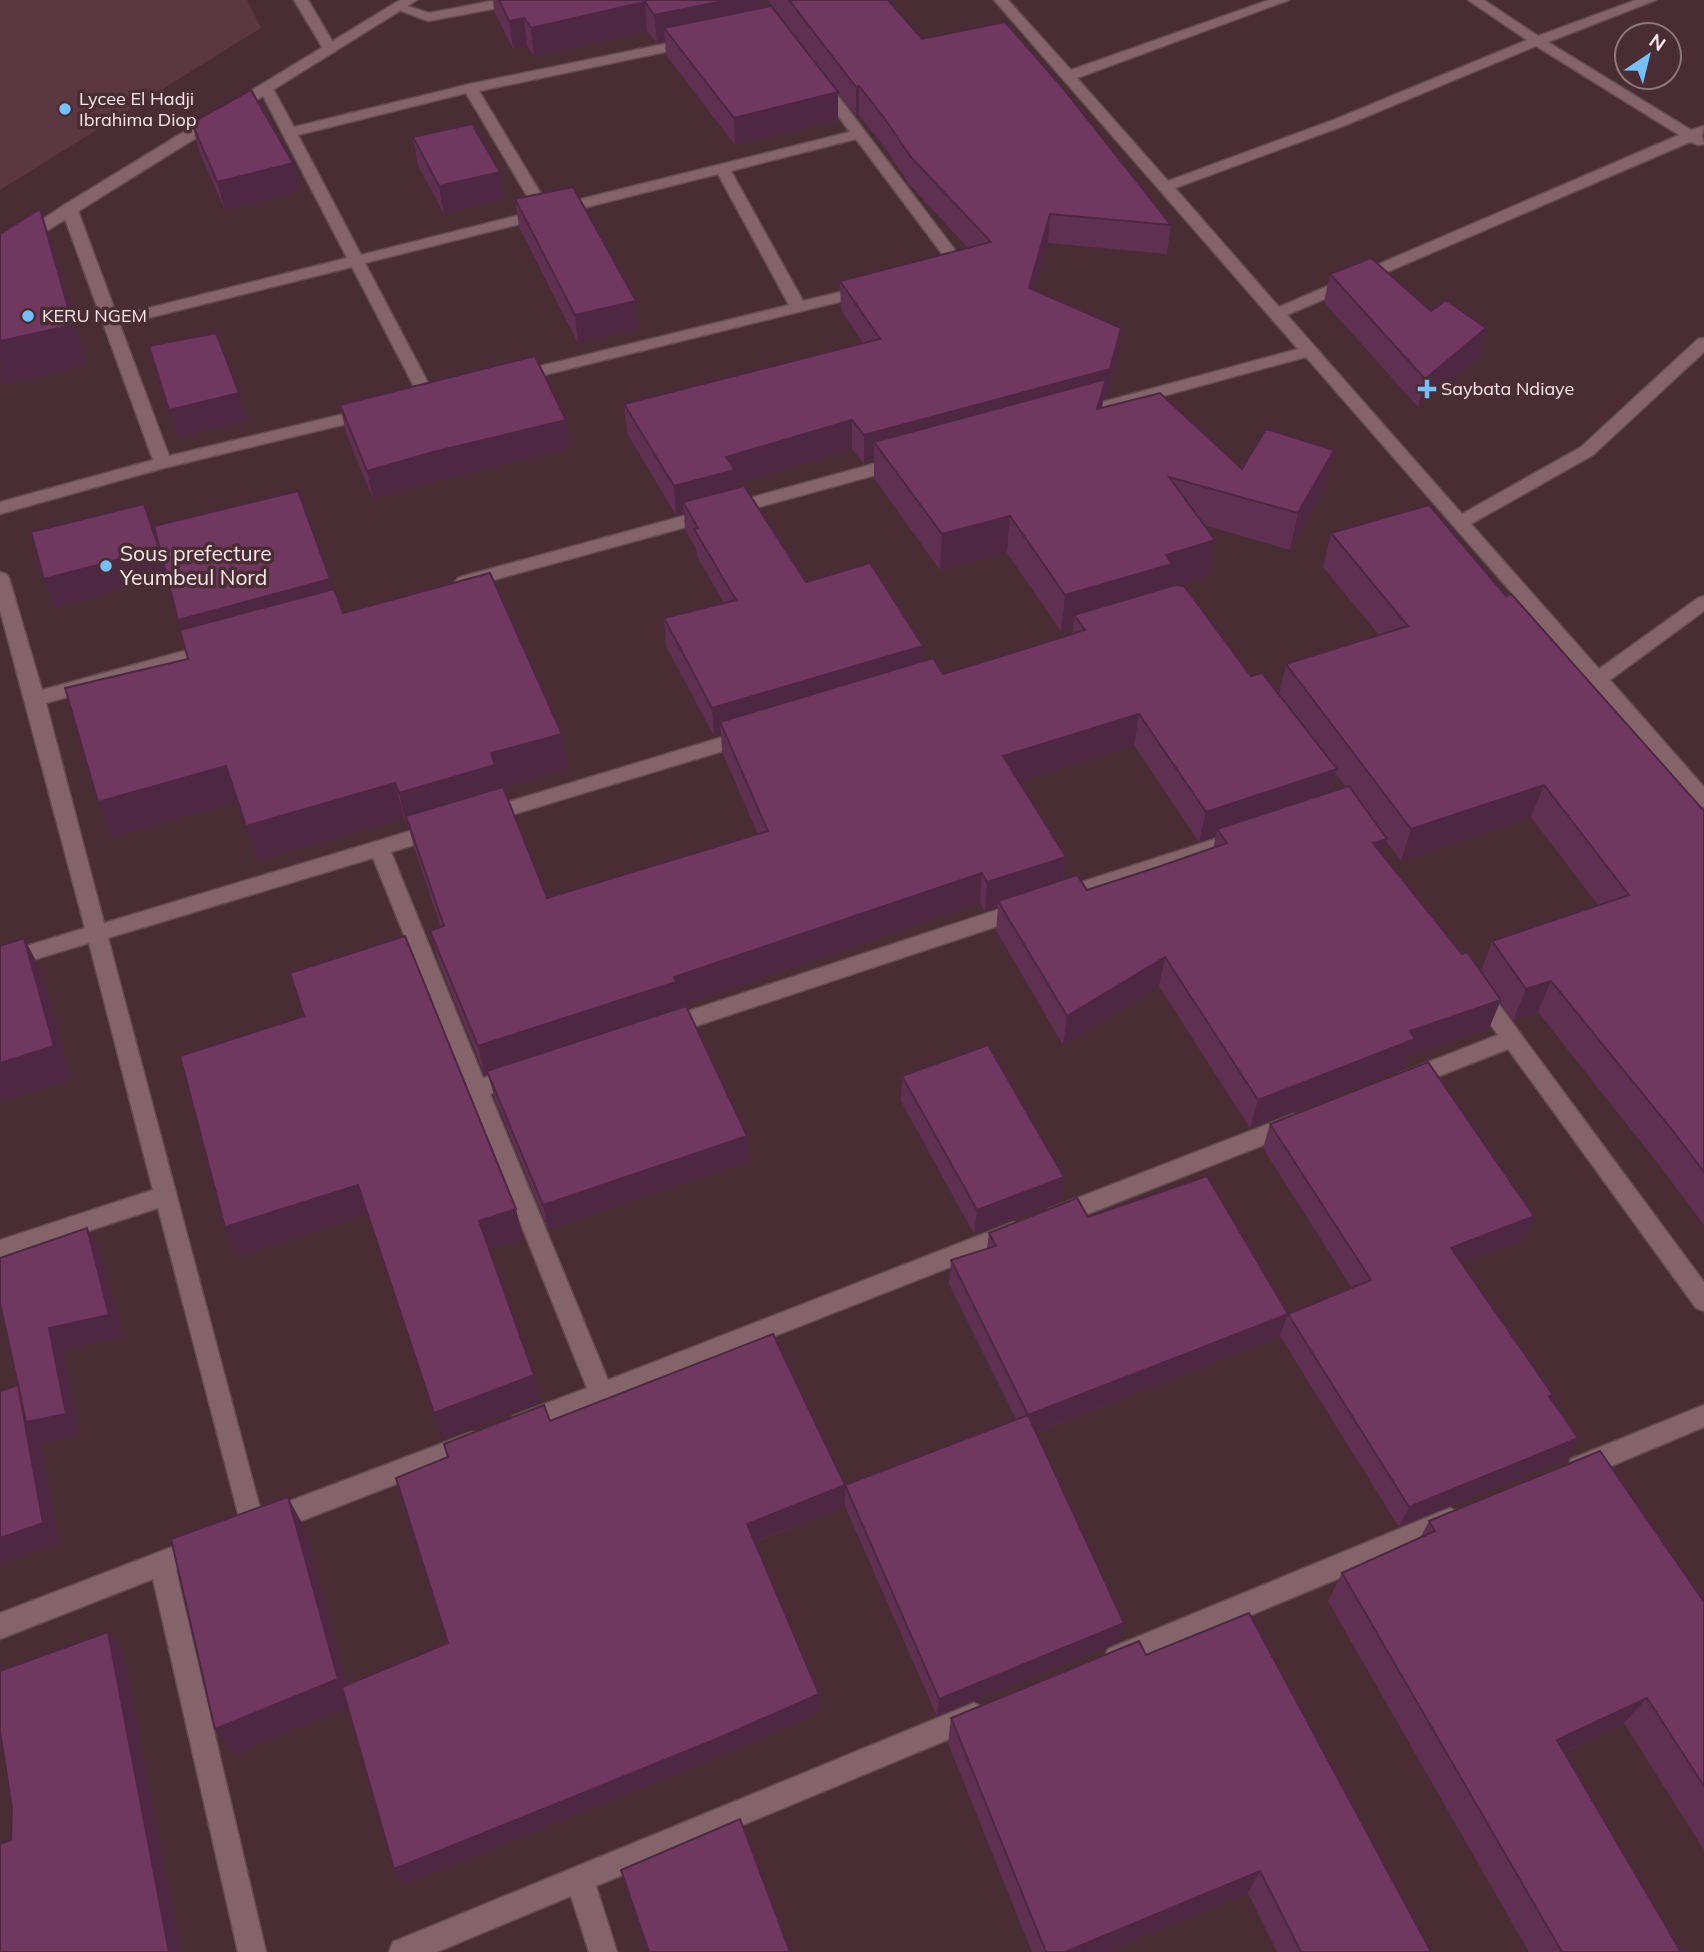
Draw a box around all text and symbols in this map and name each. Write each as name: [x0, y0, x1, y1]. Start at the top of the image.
north arrow: [1613, 21, 1683, 91]
text: N: [1645, 28, 1671, 56]
place label: Lycee El Hadji Ibrahima Diop: [79, 87, 197, 131]
marker: Lycee El Hadji Ibrahima Diop: [57, 101, 73, 117]
place label: KERU NGEM: [42, 304, 147, 327]
marker: KERU NGEM: [20, 308, 36, 324]
place label: Saybata Ndiaye: [1441, 377, 1574, 400]
marker: Saybata Ndiaye: [1419, 381, 1435, 397]
place label: Sous prefecture Yeumbeul Nord: [119, 540, 272, 590]
marker: Sous prefecture Yeumbeul Nord: [98, 558, 114, 574]

